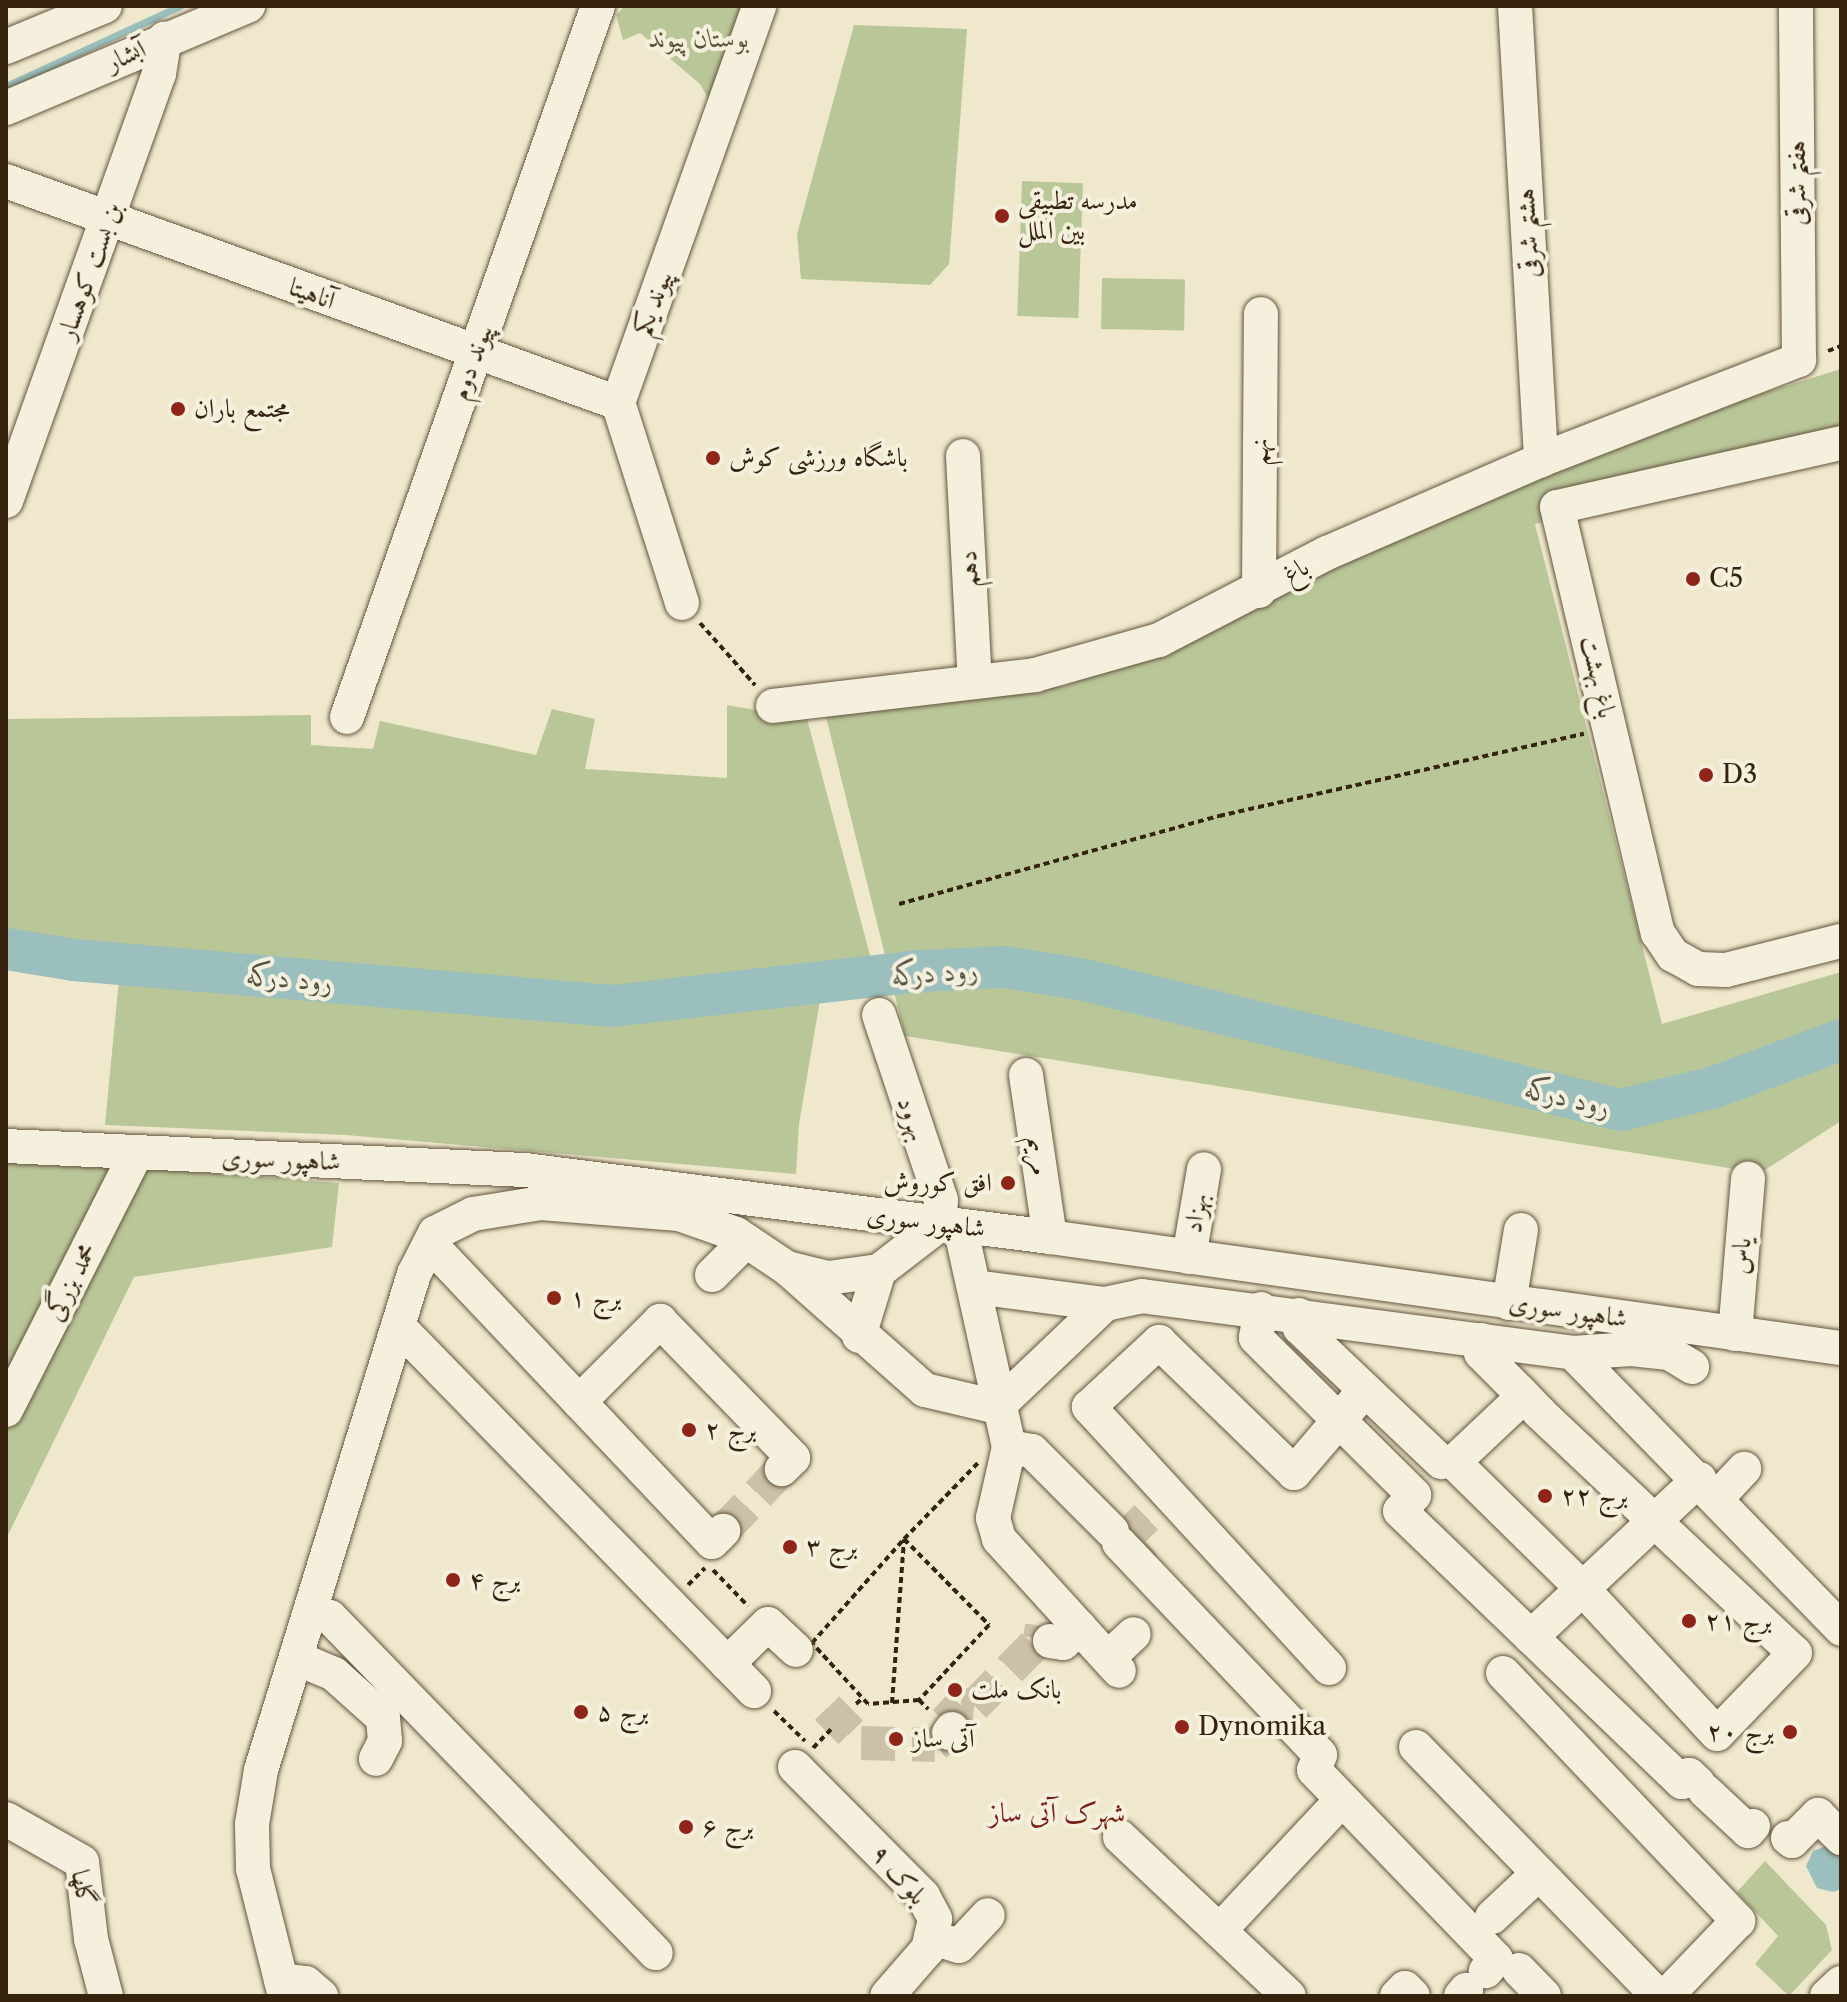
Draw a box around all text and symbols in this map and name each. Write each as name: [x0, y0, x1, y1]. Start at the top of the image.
park label: بوستان پیوند: [649, 23, 749, 55]
street label: آبشار: [101, 34, 151, 78]
street label: هفتم شرقی: [1781, 141, 1813, 225]
place label: مدرسه تطبیقی بین الملل: [1018, 185, 1138, 246]
street label: هشتم شرقی: [1510, 187, 1546, 279]
street label: بن بست کوهسار: [51, 198, 129, 344]
marker: مدرسه تطبیقی بین الملل: [993, 207, 1011, 225]
street label: پیوند یکم: [627, 266, 679, 340]
street label: آناهیتا: [285, 271, 339, 317]
street label: پیوند دوم: [444, 320, 500, 404]
place label: مجتمع باران: [194, 393, 290, 425]
marker: مجتمع باران: [169, 400, 187, 418]
street label: نهم: [1244, 438, 1276, 466]
place label: باشگاه ورزشی کوش: [729, 442, 908, 474]
marker: باشگاه ورزشی کوش: [704, 449, 722, 467]
street label: دهم: [952, 550, 986, 588]
street label: باغ: [1278, 551, 1314, 591]
place label: C5: [1709, 563, 1743, 595]
marker: C5: [1684, 570, 1702, 588]
street label: باغ بهشت: [1573, 633, 1623, 721]
place label: D3: [1722, 759, 1757, 791]
marker: D3: [1697, 766, 1715, 784]
water label: رود درکه: [891, 952, 979, 992]
water label: رود درکه: [245, 957, 335, 999]
water label: رود درکه: [1522, 1071, 1614, 1123]
street label: بهرود: [890, 1093, 934, 1145]
street label: مریم: [1020, 1135, 1056, 1177]
street label: شاهپور سوری: [221, 1142, 341, 1178]
place label: افق کوروش: [883, 1167, 992, 1199]
marker: افق کوروش: [999, 1174, 1017, 1192]
street label: بهزاد: [1177, 1191, 1215, 1235]
street label: شاهپور سوری: [865, 1199, 987, 1245]
street label: یاس: [1724, 1236, 1758, 1276]
street label: محمد بزرگی: [38, 1238, 104, 1326]
place label: برج ۱: [570, 1282, 622, 1314]
street label: شاهپور سوری: [1507, 1287, 1629, 1335]
marker: برج ۱: [545, 1289, 563, 1307]
place label: برج ۲: [705, 1414, 757, 1446]
marker: برج ۲: [680, 1421, 698, 1439]
place label: برج ۲۲: [1561, 1480, 1628, 1512]
marker: برج ۲۲: [1536, 1487, 1554, 1505]
place label: برج ۳: [806, 1531, 858, 1563]
marker: برج ۳: [781, 1538, 799, 1556]
place label: برج ۴: [469, 1564, 521, 1596]
marker: برج ۴: [444, 1571, 462, 1589]
place label: برج ۲۱: [1705, 1605, 1772, 1637]
marker: برج ۲۱: [1680, 1612, 1698, 1630]
place label: بانک ملت: [971, 1674, 1061, 1706]
marker: بانک ملت: [946, 1681, 964, 1699]
place label: برج ۵: [597, 1696, 649, 1728]
marker: برج ۵: [572, 1703, 590, 1721]
place label: Dynomika: [1198, 1711, 1326, 1743]
place label: برج ۲۰: [1707, 1716, 1774, 1748]
marker: Dynomika: [1173, 1718, 1191, 1736]
place label: آتی ساز: [912, 1723, 975, 1755]
marker: برج ۲۰: [1781, 1723, 1799, 1741]
marker: آتی ساز: [887, 1730, 905, 1748]
district label: شهرک آتی ساز: [989, 1795, 1125, 1829]
place label: برج ۶: [702, 1811, 754, 1843]
marker: برج ۶: [677, 1818, 695, 1836]
street label: بلوک ۹: [864, 1839, 934, 1911]
street label: گلها: [64, 1867, 102, 1909]

